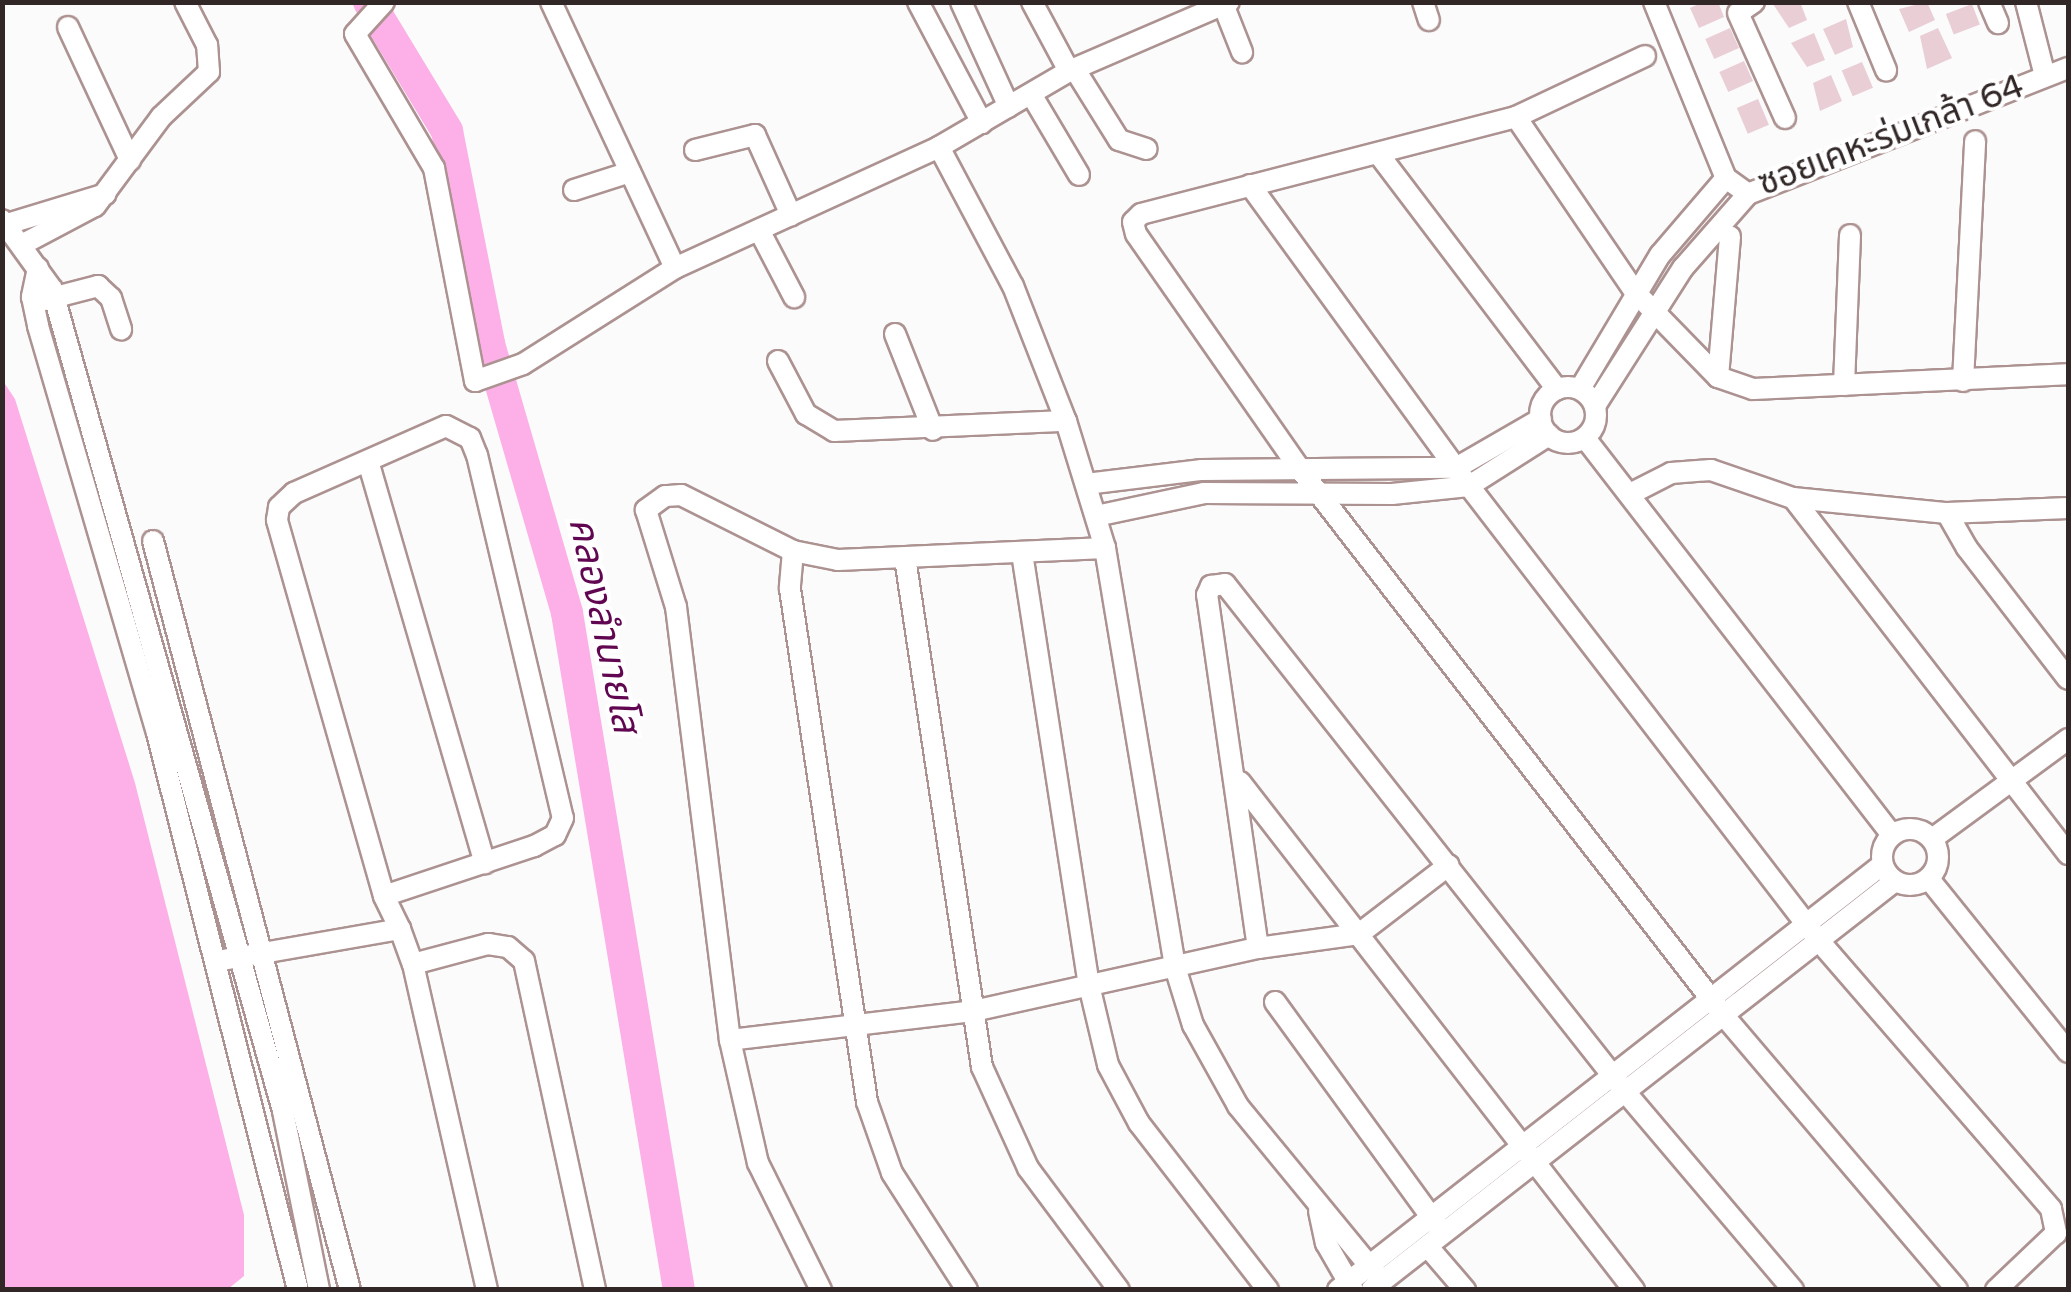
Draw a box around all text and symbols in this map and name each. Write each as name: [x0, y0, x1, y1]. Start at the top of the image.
street label: ซอยเคหะร่มเกล้า 64: [1752, 65, 2030, 205]
water label: คลองลำนายโส: [558, 513, 648, 737]

